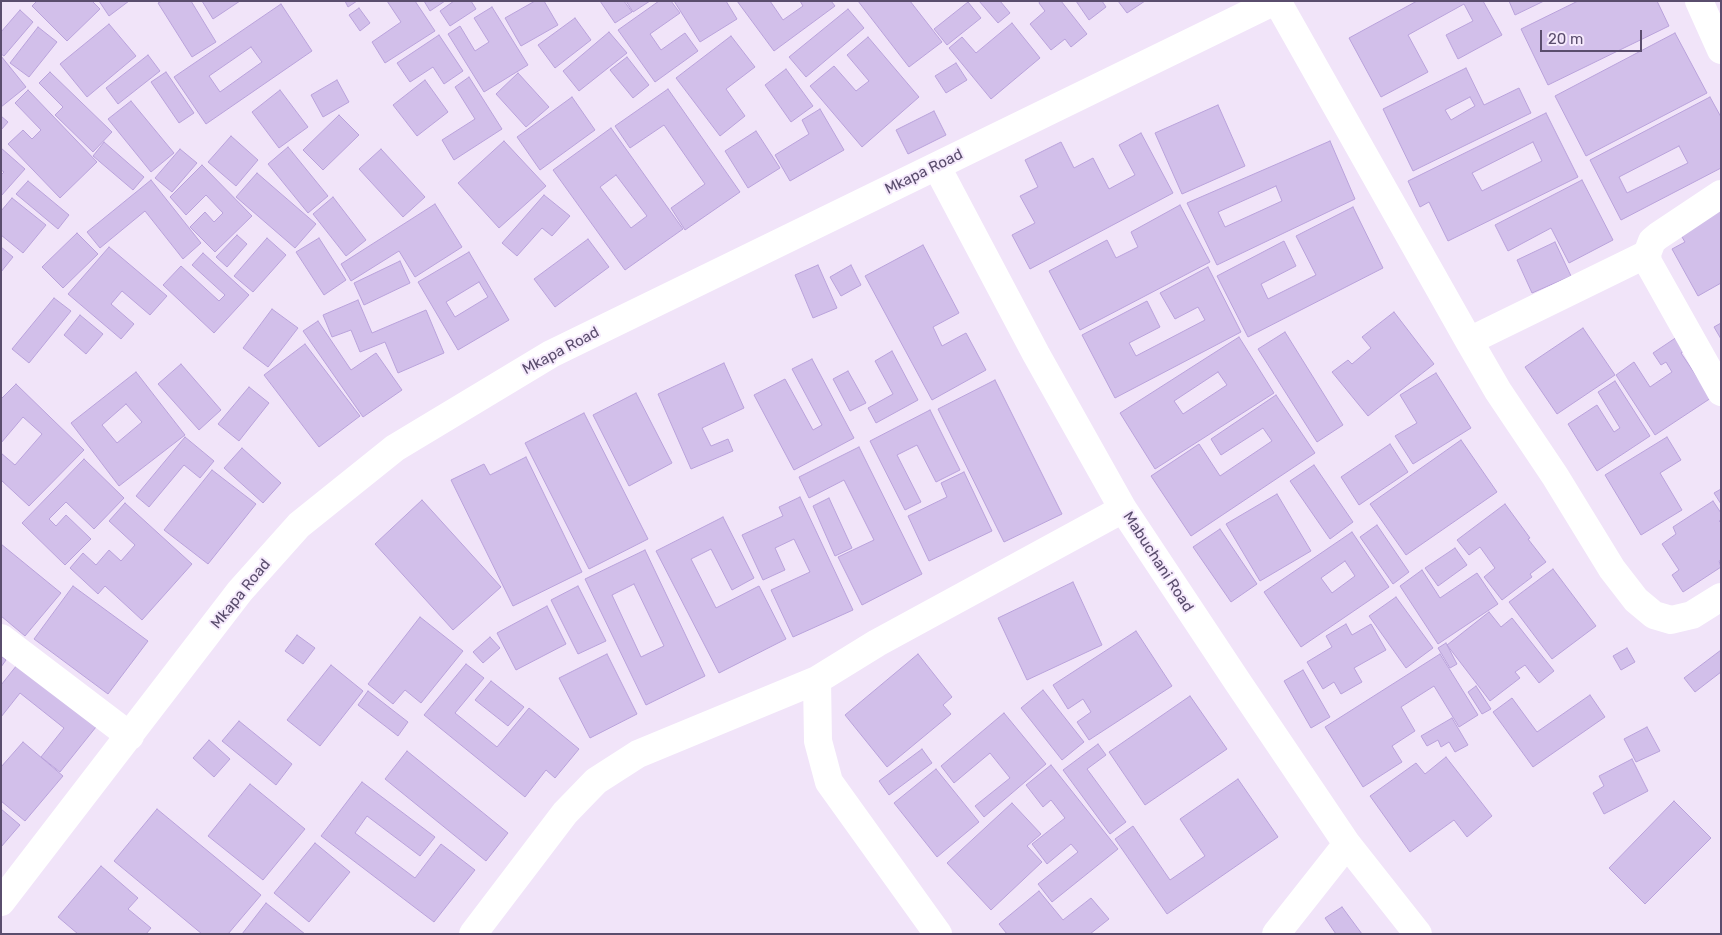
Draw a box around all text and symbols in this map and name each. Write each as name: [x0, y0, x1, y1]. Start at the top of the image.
scale bar: [1542, 20, 1644, 52]
text: 20 m: [1548, 30, 1583, 48]
street label: Mkapa Road: [882, 145, 966, 199]
street label: Mkapa Road: [520, 323, 602, 379]
street label: Mabuchani Road: [1119, 509, 1197, 615]
street label: Mkapa Road: [208, 556, 274, 632]

